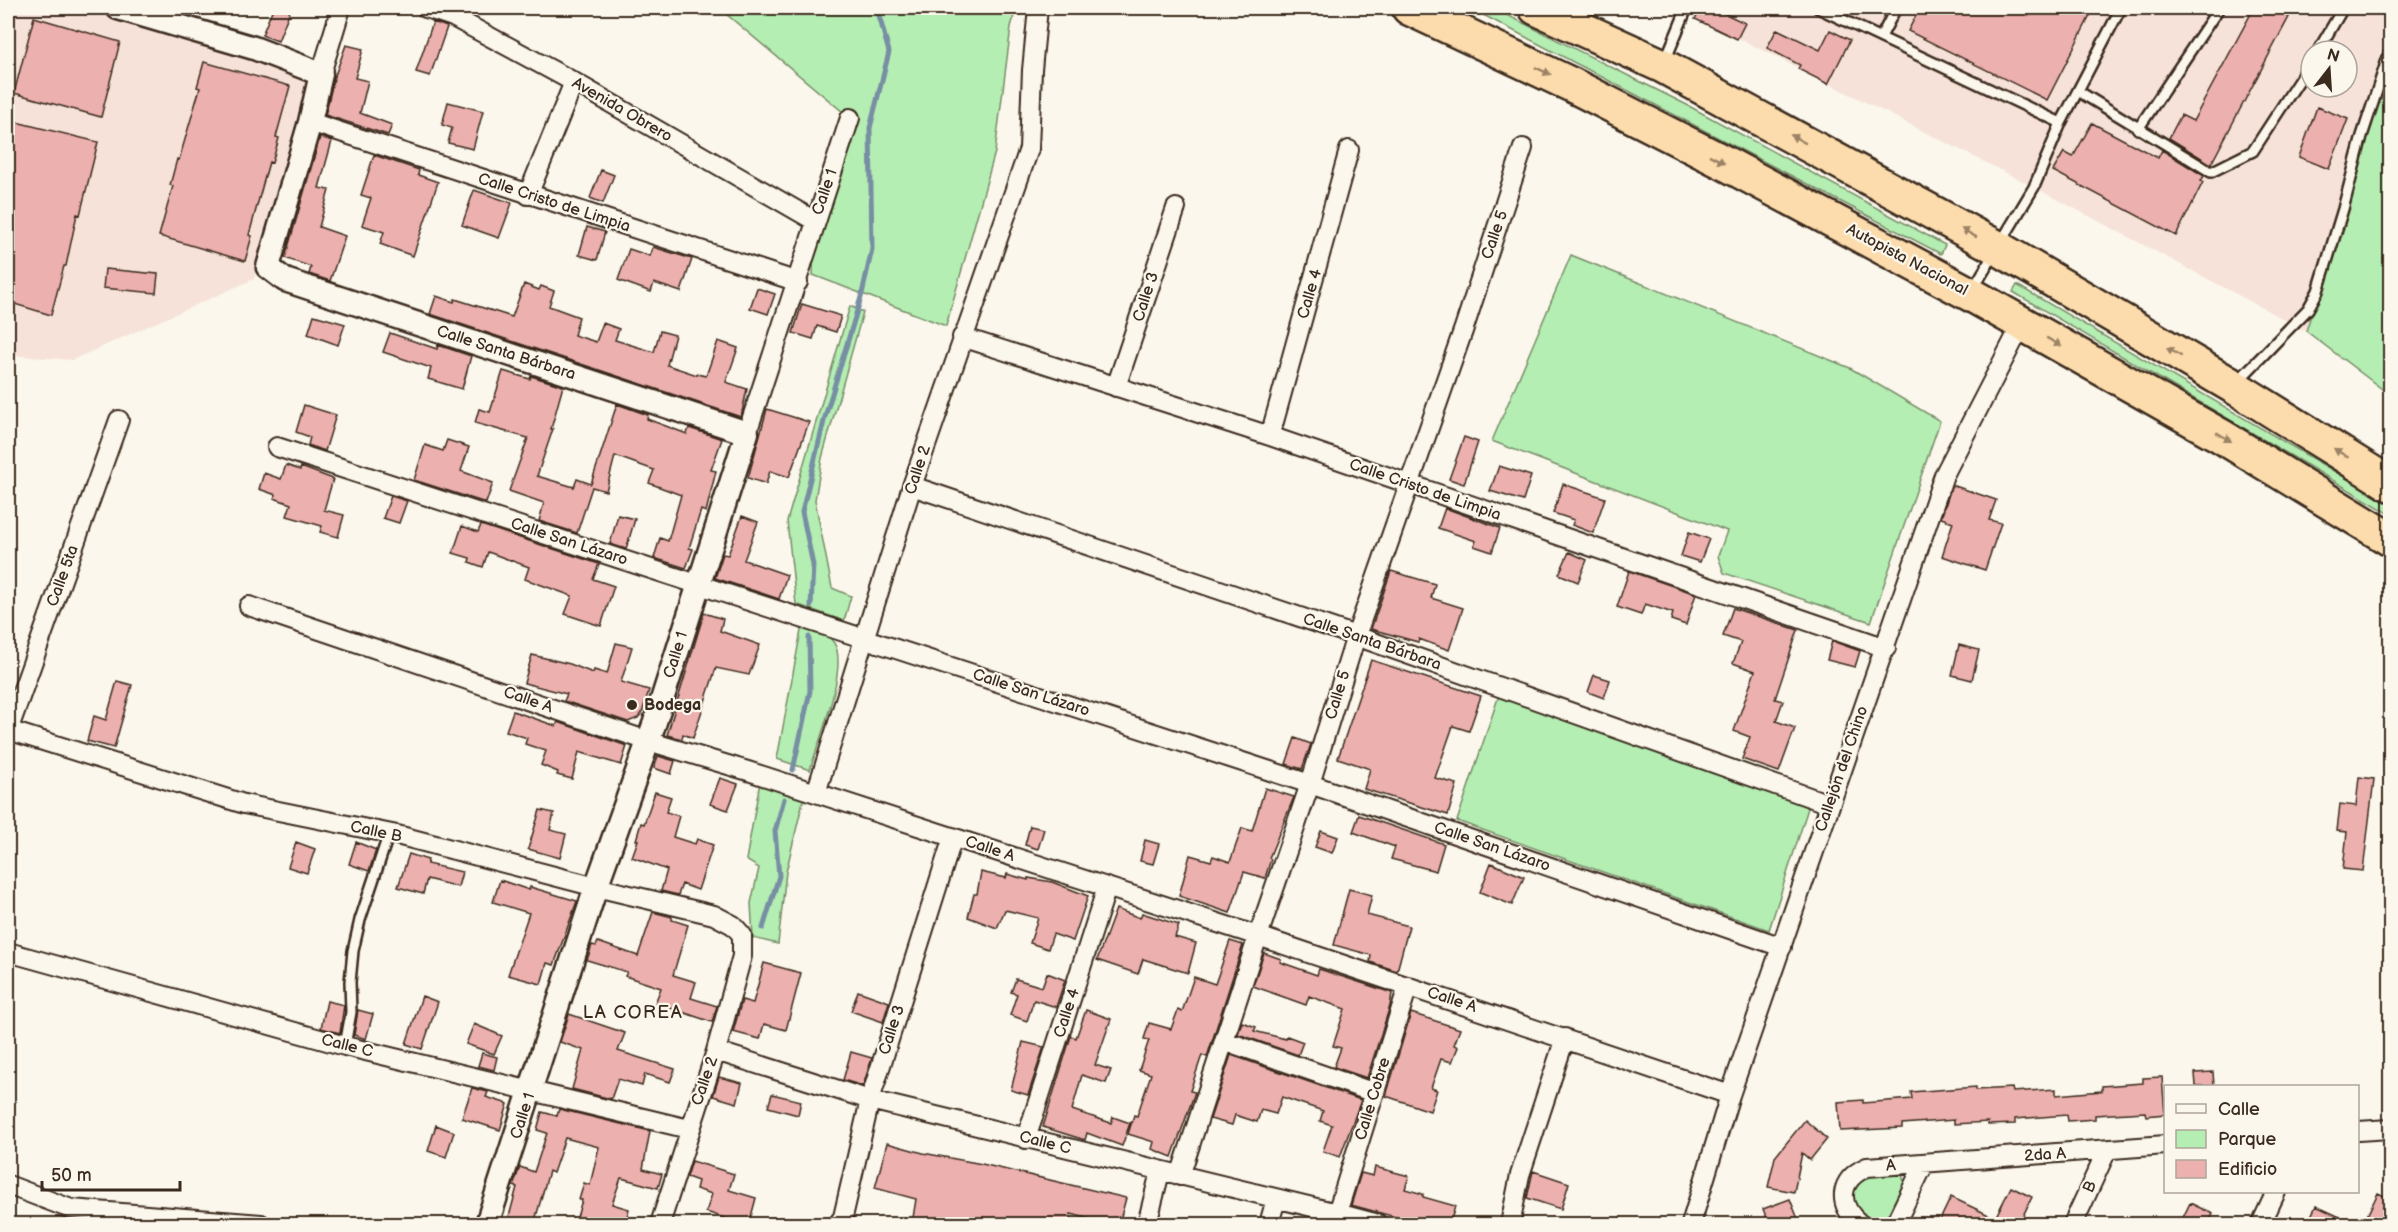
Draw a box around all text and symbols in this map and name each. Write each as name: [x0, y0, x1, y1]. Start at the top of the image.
north arrow: [2299, 39, 2359, 99]
text: N: [2324, 45, 2341, 67]
one-way arrow: [1534, 66, 1551, 75]
street label: Avenida Obrero: [569, 74, 675, 146]
one-way arrow: [1790, 134, 1807, 144]
one-way arrow: [1708, 154, 1725, 164]
street label: Calle 1: [808, 166, 842, 218]
street label: Calle Cristo de Limpia: [475, 169, 633, 237]
street label: Calle 5: [1478, 208, 1512, 262]
street label: Autopista Nacional: [1843, 220, 1971, 300]
one-way arrow: [1961, 228, 1978, 238]
street label: Calle 4: [1294, 267, 1326, 321]
street label: Calle 3: [1129, 270, 1163, 324]
street label: Calle Santa Bárbara: [434, 322, 578, 384]
one-way arrow: [2046, 337, 2063, 347]
one-way arrow: [2166, 346, 2182, 357]
one-way arrow: [2216, 432, 2232, 443]
street label: Calle 2: [901, 442, 935, 497]
one-way arrow: [2333, 448, 2349, 459]
street label: Calle Cristo de Limpia: [1347, 455, 1503, 525]
street label: Calle San Lázaro: [508, 514, 630, 570]
street label: Calle 5ta: [43, 543, 83, 609]
street label: Calle Santa Bárbara: [1300, 609, 1444, 675]
street label: Calle 1: [660, 630, 692, 680]
street label: Calle San Lázaro: [970, 665, 1092, 721]
street label: Calle 5: [1322, 668, 1354, 722]
street label: Calle A: [501, 683, 555, 717]
place label: Bodega: [644, 696, 701, 715]
marker: Bodega: [625, 698, 639, 712]
street label: Callejón del Chino: [1812, 704, 1872, 834]
street label: Calle B: [348, 817, 404, 847]
street label: Calle San Lázaro: [1431, 818, 1553, 876]
street label: Calle A: [963, 832, 1017, 866]
street label: Calle A: [1425, 983, 1479, 1017]
street label: Calle 4: [1050, 986, 1084, 1040]
district label: LA COREA: [583, 1002, 683, 1023]
street label: Calle 3: [875, 1003, 909, 1057]
street label: Calle C: [319, 1030, 375, 1062]
street label: Calle 2: [688, 1053, 722, 1108]
street label: Calle Cobre: [1351, 1055, 1395, 1143]
legend: [2164, 1085, 2359, 1193]
street label: Calle 1: [507, 1090, 539, 1142]
text: Calle: [2218, 1099, 2260, 1120]
street label: Calle C: [1017, 1127, 1073, 1159]
text: Parque: [2218, 1129, 2276, 1150]
street label: 2da A: [2024, 1144, 2067, 1166]
scale bar: [42, 1154, 180, 1192]
street label: A: [1886, 1156, 1897, 1176]
text: Edificio: [2218, 1159, 2277, 1180]
text: 50 m: [51, 1165, 92, 1186]
street label: B: [2079, 1178, 2101, 1196]

